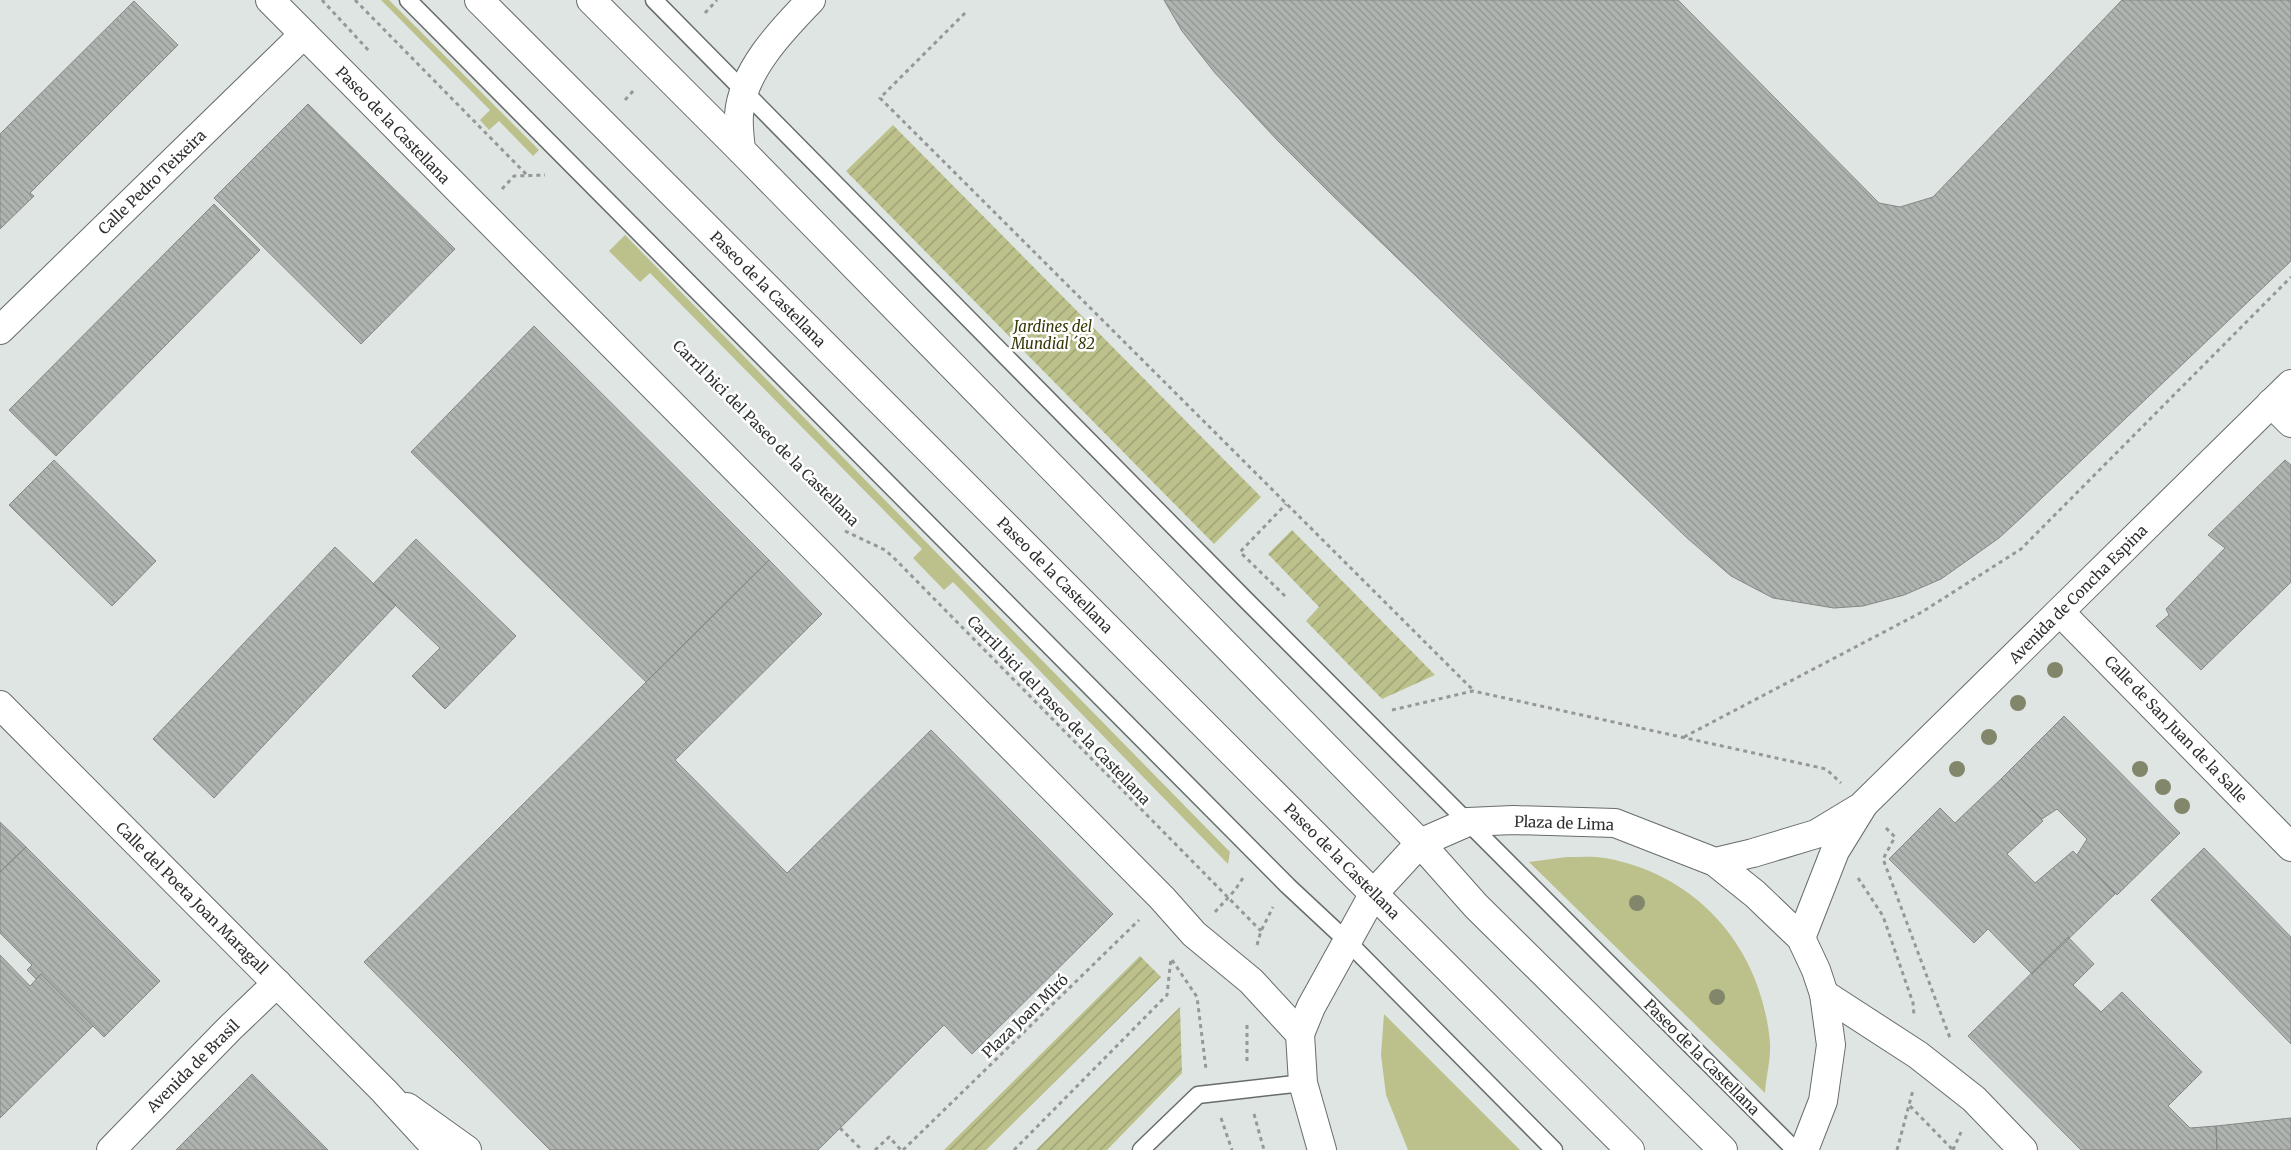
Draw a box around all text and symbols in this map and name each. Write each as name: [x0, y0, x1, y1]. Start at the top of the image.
street label: Paseo de la Castellana: [332, 62, 454, 188]
street label: Calle Pedro Teixeira: [94, 126, 210, 238]
street label: Paseo de la Castellana: [706, 227, 830, 351]
park label: Jardines del Mundial ´82: [1010, 317, 1095, 353]
street label: Carril bici del Paseo de la Castellana: [669, 336, 863, 530]
street label: Paseo de la Castellana: [993, 513, 1117, 637]
street label: Avenida de Concha Espina: [2004, 521, 2151, 668]
street label: Carril bici del Paseo de la Castellana: [963, 611, 1155, 809]
street label: Calle de San Juan de la Salle: [2101, 651, 2251, 807]
street label: Paseo de la Castellana: [1280, 799, 1404, 923]
street label: Plaza de Lima: [1514, 812, 1614, 834]
street label: Calle del Poeta Joan Maragall: [112, 818, 272, 978]
street label: Plaza Joan Miró: [978, 970, 1072, 1062]
street label: Paseo de la Castellana: [1640, 995, 1764, 1119]
street label: Avenida de Brasil: [142, 1015, 244, 1117]

